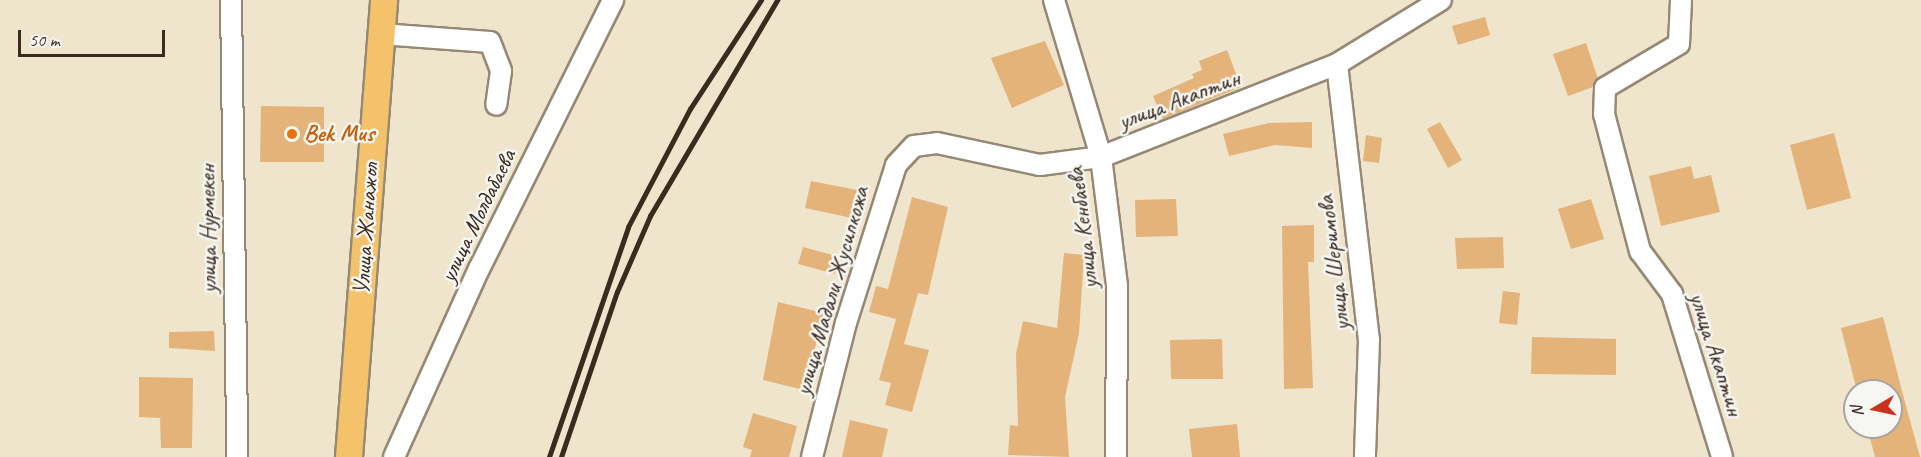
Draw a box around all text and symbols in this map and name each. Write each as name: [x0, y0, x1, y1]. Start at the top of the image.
scale bar: [21, 18, 168, 56]
text: 50 m: [29, 29, 60, 51]
street label: улица Акаптин: [1115, 64, 1243, 136]
place label: Bek Mus: [304, 120, 374, 148]
marker: Bek Mus: [285, 127, 299, 141]
street label: улица Молдабаева: [433, 145, 523, 287]
street label: Улица Жанажол: [347, 163, 385, 295]
street label: улица Нурмекен: [192, 164, 224, 294]
street label: улица Кенбаева: [1061, 166, 1105, 290]
street label: улица Мадали Жусипкожа: [788, 183, 876, 399]
street label: улица Шеримова: [1311, 193, 1357, 333]
street label: улица Акаптин: [1683, 289, 1749, 419]
north arrow: [1843, 379, 1903, 439]
text: N: [1847, 405, 1868, 418]

